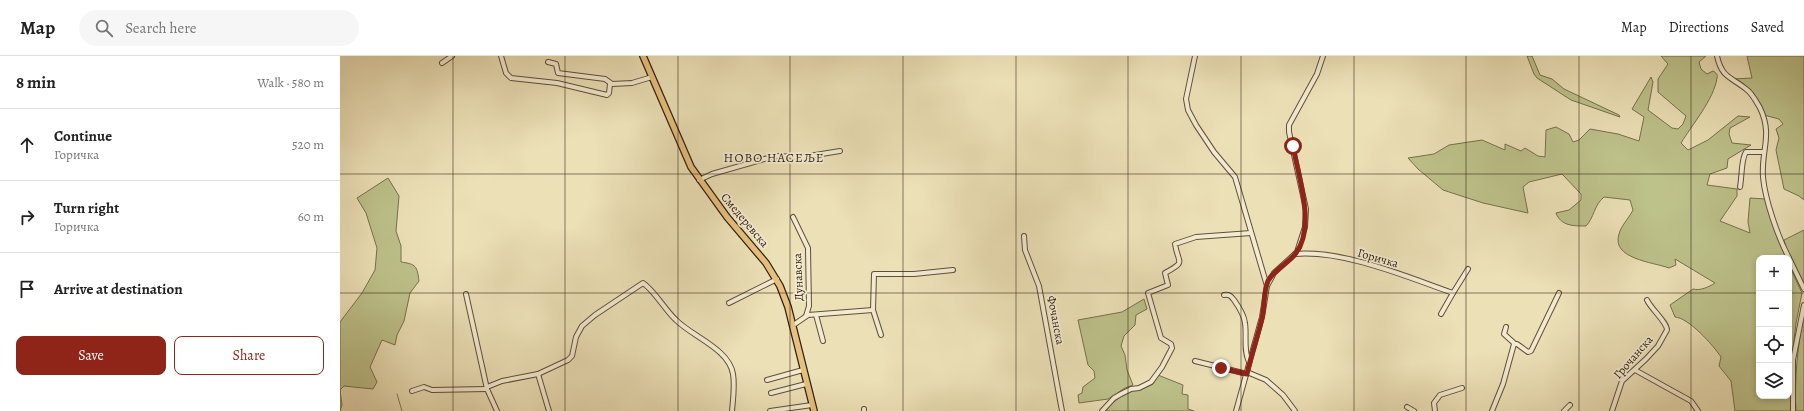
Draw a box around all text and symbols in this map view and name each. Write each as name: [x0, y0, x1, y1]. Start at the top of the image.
search box: [79, 10, 359, 46]
text: Map: [20, 15, 55, 41]
icon: search: [93, 17, 115, 39]
text: Search here: [125, 18, 197, 38]
text: Map: [1621, 18, 1647, 37]
text: Directions: [1669, 18, 1729, 37]
text: Saved: [1751, 18, 1784, 37]
text: 8 min: [16, 71, 56, 94]
text: Walk · 580 m: [257, 74, 324, 91]
text: Continue: [54, 126, 112, 146]
icon: ahead: [16, 134, 38, 156]
text: 520 m: [292, 136, 324, 153]
route start: [1284, 137, 1302, 155]
text: Горичка: [54, 146, 99, 163]
district label: НОВО НАСЕЉЕ: [724, 149, 824, 166]
street label: Смедеревска: [718, 189, 773, 251]
text: Turn right: [54, 198, 119, 218]
icon: right: [16, 206, 38, 228]
text: 60 m: [298, 208, 324, 225]
text: Горичка: [54, 218, 99, 235]
street label: Горичка: [1356, 245, 1401, 272]
street label: Дунавска: [789, 252, 807, 301]
map controls: [1756, 255, 1792, 399]
button: +: [1756, 255, 1792, 291]
icon: arrive: [16, 278, 38, 300]
text: Arrive at destination: [54, 279, 183, 299]
button: −: [1756, 291, 1792, 327]
street label: Фочанска: [1043, 294, 1069, 346]
button: locate: [1756, 327, 1792, 363]
street label: Грочанска: [1610, 331, 1657, 382]
button: Save: [16, 336, 166, 375]
button: Share: [174, 336, 324, 375]
route end: [1212, 359, 1230, 377]
button: layers: [1756, 363, 1792, 399]

